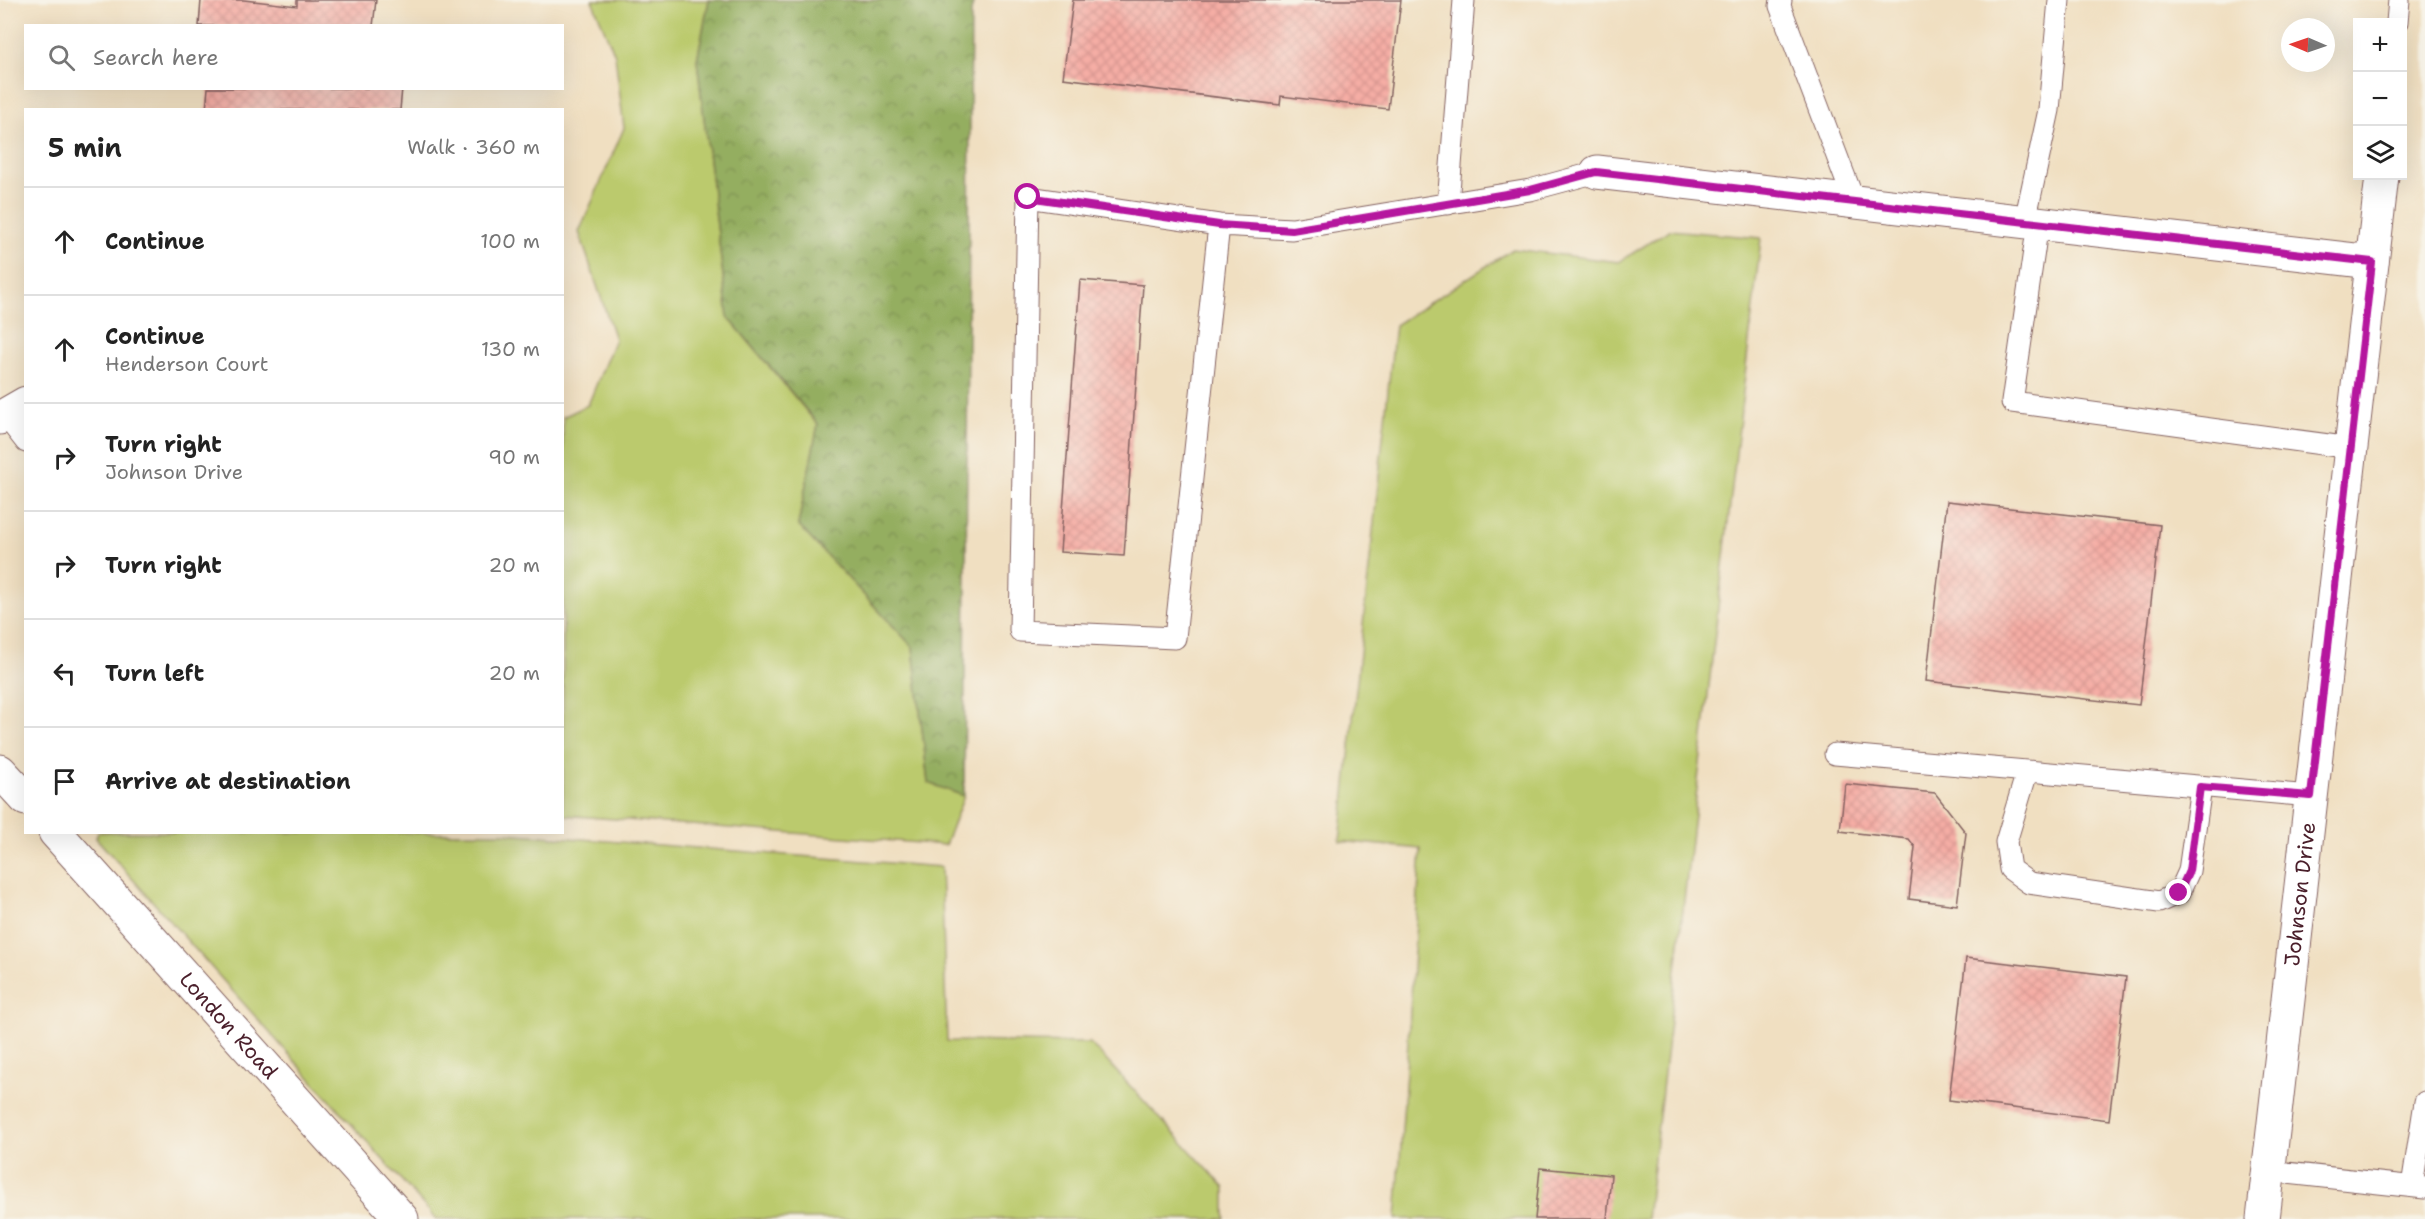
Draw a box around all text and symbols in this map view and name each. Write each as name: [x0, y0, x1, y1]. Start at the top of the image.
north arrow: [2281, 18, 2335, 72]
map controls: [2353, 18, 2407, 180]
button: +: [2353, 18, 2407, 72]
search box: [24, 24, 564, 90]
icon: search: [45, 41, 78, 74]
text: Search here: [93, 43, 219, 72]
button: −: [2353, 72, 2407, 126]
button: layers: [2353, 126, 2407, 180]
text: 5 min: [48, 130, 122, 165]
text: Walk · 360 m: [407, 134, 540, 160]
route start: [1014, 183, 1040, 209]
icon: ahead: [48, 225, 81, 258]
text: Continue: [105, 227, 205, 256]
text: 100 m: [480, 228, 540, 254]
text: Continue: [105, 322, 205, 351]
icon: ahead: [48, 333, 81, 366]
text: 130 m: [481, 336, 540, 362]
text: Henderson Court: [105, 351, 268, 377]
text: Turn right: [105, 430, 222, 459]
icon: right: [48, 441, 81, 474]
text: 90 m: [488, 444, 540, 470]
text: Johnson Drive: [105, 459, 243, 485]
icon: right: [48, 549, 81, 582]
text: Turn right: [105, 551, 222, 580]
text: 20 m: [489, 552, 540, 578]
icon: left: [48, 657, 81, 690]
text: Turn left: [105, 659, 204, 688]
text: 20 m: [489, 660, 540, 686]
icon: arrive: [48, 765, 81, 798]
text: Arrive at destination: [105, 767, 351, 796]
street label: Johnson Drive: [2278, 821, 2322, 968]
route end: [2165, 879, 2191, 905]
street label: London Road: [173, 966, 284, 1085]

